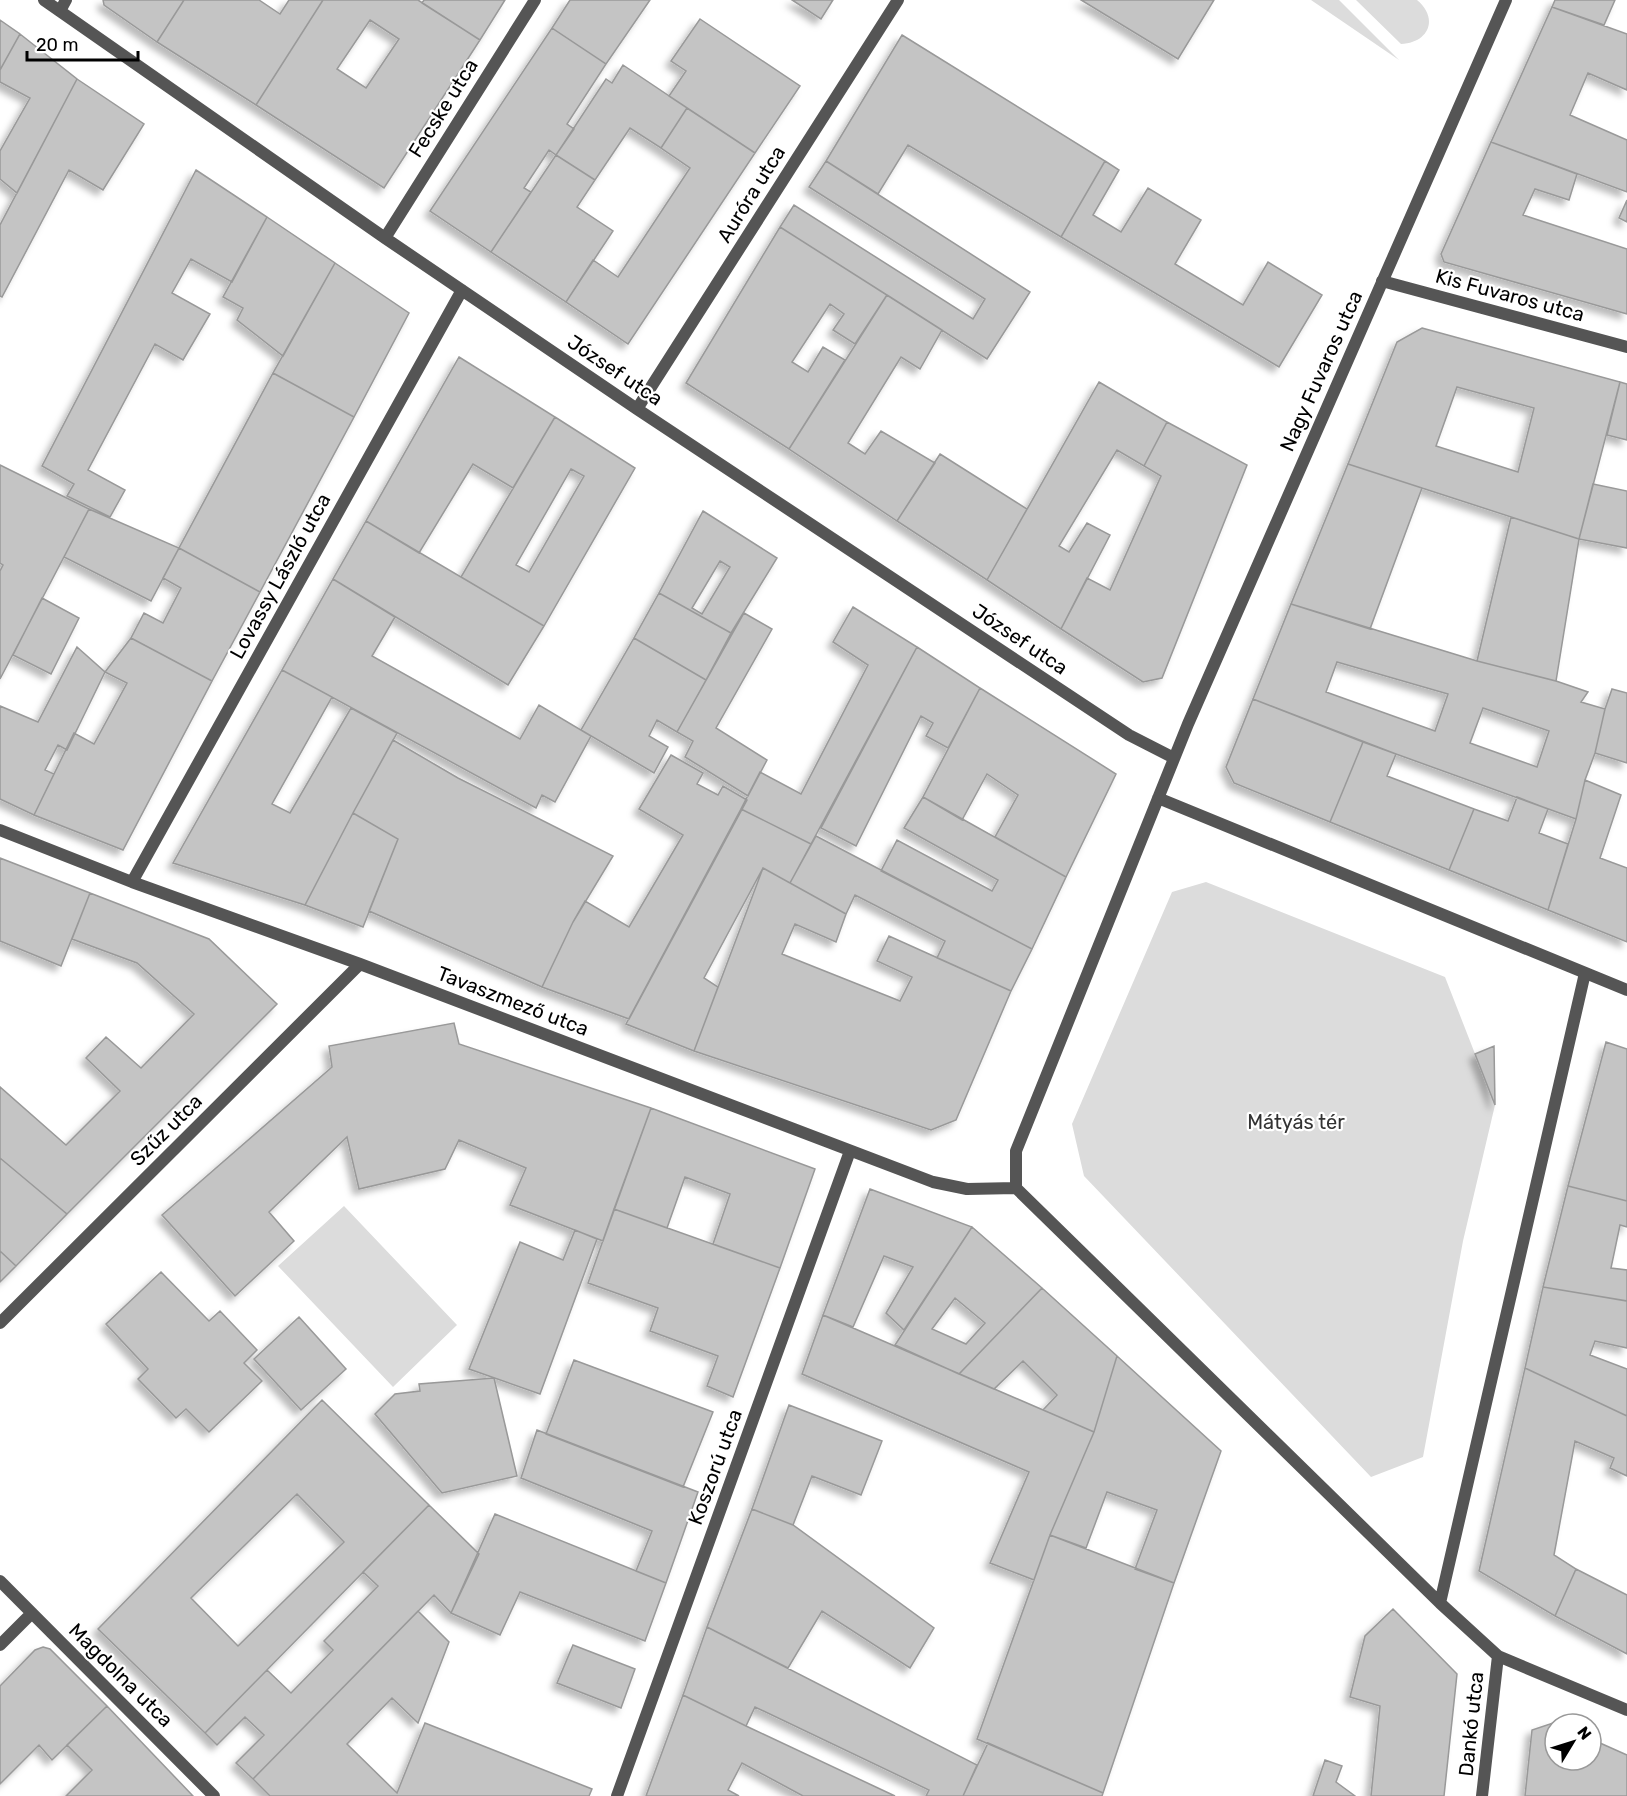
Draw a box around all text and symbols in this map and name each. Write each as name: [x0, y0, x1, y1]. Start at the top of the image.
scale bar: [27, 24, 138, 62]
text: 20 m: [36, 34, 78, 56]
street label: Fecske utca: [403, 54, 483, 162]
street label: Auróra utca: [712, 141, 790, 247]
street label: Kis Fuvaros utca: [1433, 264, 1587, 326]
street label: Nagy Fuvaros utca: [1275, 287, 1367, 455]
street label: József utca: [563, 329, 667, 411]
street label: Lovassy László utca: [225, 489, 335, 663]
street label: József utca: [968, 598, 1072, 680]
street label: Tavaszmező utca: [434, 961, 592, 1041]
street label: Szűz utca: [125, 1089, 207, 1171]
park label: Mátyás tér: [1247, 1110, 1345, 1134]
street label: Koszorú utca: [683, 1406, 747, 1528]
street label: Magdolna utca: [64, 1618, 178, 1732]
street label: Dankó utca: [1454, 1670, 1488, 1778]
north arrow: [1543, 1712, 1603, 1772]
text: N: [1573, 1723, 1595, 1743]

